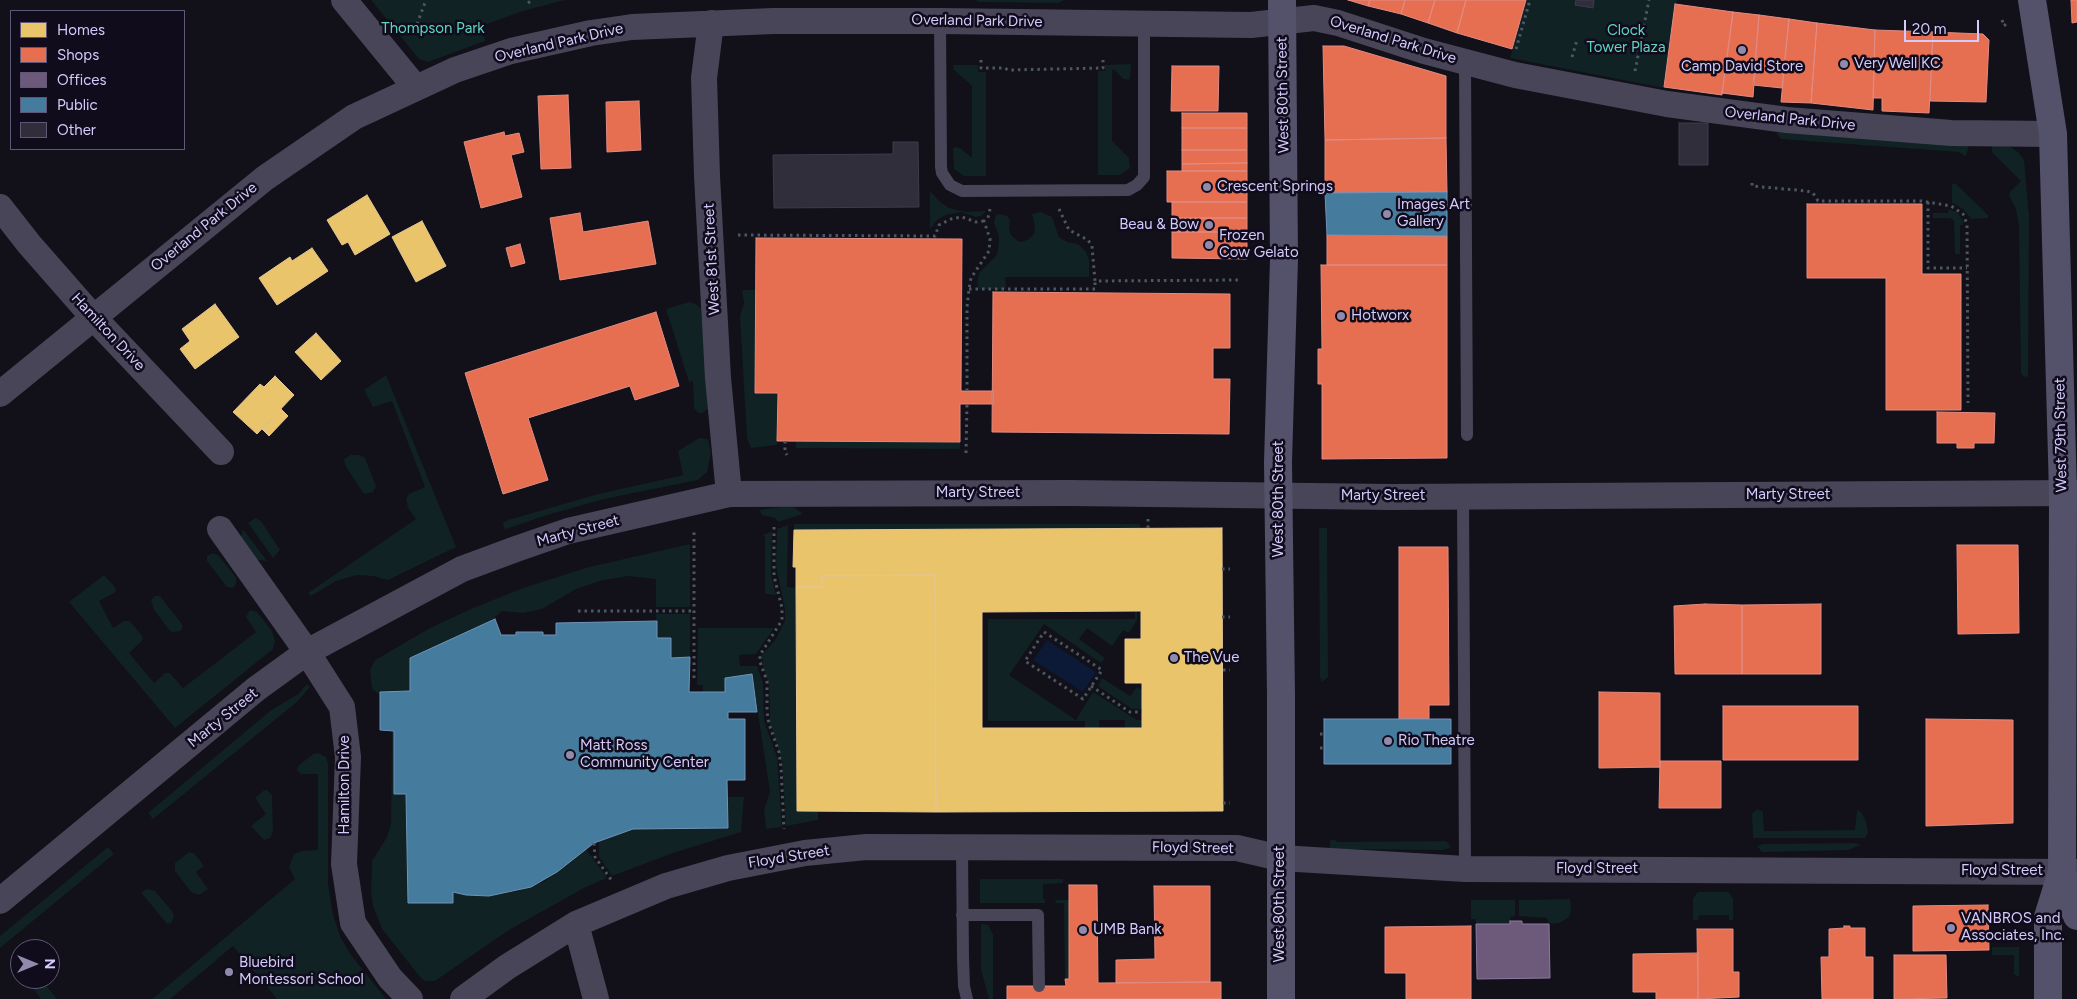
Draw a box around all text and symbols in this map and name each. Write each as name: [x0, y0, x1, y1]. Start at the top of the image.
legend: [10, 10, 185, 150]
scale bar: [1907, 10, 1982, 42]
street label: Overland Park Drive: [911, 11, 1043, 31]
street label: Overland Park Drive: [1328, 12, 1458, 68]
street label: Overland Park Drive: [493, 19, 625, 67]
park label: Thompson Park: [381, 20, 485, 38]
text: 20 m: [1912, 20, 1946, 38]
text: Homes: [57, 21, 105, 39]
park label: Clock Tower Plaza: [1586, 22, 1666, 57]
street label: West 80th Street: [1273, 36, 1293, 154]
marker: Camp David Store: [1736, 44, 1748, 56]
text: Shops: [57, 46, 99, 64]
place label: Very Well KC: [1854, 55, 1941, 73]
place label: Camp David Store: [1681, 58, 1803, 76]
marker: Very Well KC: [1838, 58, 1850, 70]
text: Offices: [57, 71, 107, 89]
text: Public: [57, 96, 98, 114]
street label: Overland Park Drive: [1724, 103, 1856, 135]
text: Other: [57, 121, 96, 139]
place label: Crescent Springs: [1217, 178, 1333, 196]
street label: Overland Park Drive: [147, 179, 261, 275]
marker: Crescent Springs: [1201, 181, 1213, 193]
place label: Images Art Gallery: [1397, 196, 1470, 231]
street label: West 81st Street: [700, 203, 724, 315]
marker: Images Art Gallery: [1381, 208, 1393, 220]
place label: Beau & Bow: [1119, 216, 1199, 234]
marker: Beau & Bow: [1203, 219, 1215, 231]
place label: Frozen Cow Gelato: [1219, 227, 1299, 262]
marker: Frozen Cow Gelato: [1203, 239, 1215, 251]
street label: Hamilton Drive: [67, 289, 149, 375]
place label: Hotworx: [1351, 307, 1409, 325]
marker: Hotworx: [1335, 310, 1347, 322]
street label: West 79th Street: [2051, 378, 2071, 492]
street label: West 80th Street: [1270, 441, 1288, 557]
street label: Marty Street: [936, 484, 1020, 502]
street label: Marty Street: [1746, 486, 1830, 504]
street label: Marty Street: [1341, 487, 1425, 505]
street label: Marty Street: [535, 511, 621, 551]
place label: The Vue: [1184, 649, 1239, 667]
marker: The Vue: [1168, 652, 1180, 664]
street label: Marty Street: [184, 684, 262, 752]
place label: Rio Theatre: [1398, 732, 1475, 750]
street label: Hamilton Drive: [336, 735, 354, 835]
marker: Rio Theatre: [1382, 735, 1394, 747]
place label: Matt Ross Community Center: [580, 737, 709, 772]
marker: Matt Ross Community Center: [564, 749, 576, 761]
street label: Floyd Street: [1152, 838, 1234, 858]
street label: Floyd Street: [747, 842, 831, 872]
street label: West 80th Street: [1271, 846, 1289, 962]
street label: Floyd Street: [1556, 860, 1638, 878]
street label: Floyd Street: [1961, 862, 2043, 880]
place label: VANBROS and Associates, Inc.: [1961, 910, 2065, 945]
place label: UMB Bank: [1093, 921, 1162, 939]
marker: VANBROS and Associates, Inc.: [1945, 922, 1957, 934]
marker: UMB Bank: [1077, 924, 1089, 936]
north arrow: [10, 939, 60, 989]
place label: Bluebird Montessori School: [239, 954, 364, 989]
text: N: [41, 959, 58, 969]
marker: Bluebird Montessori School: [223, 966, 235, 978]

